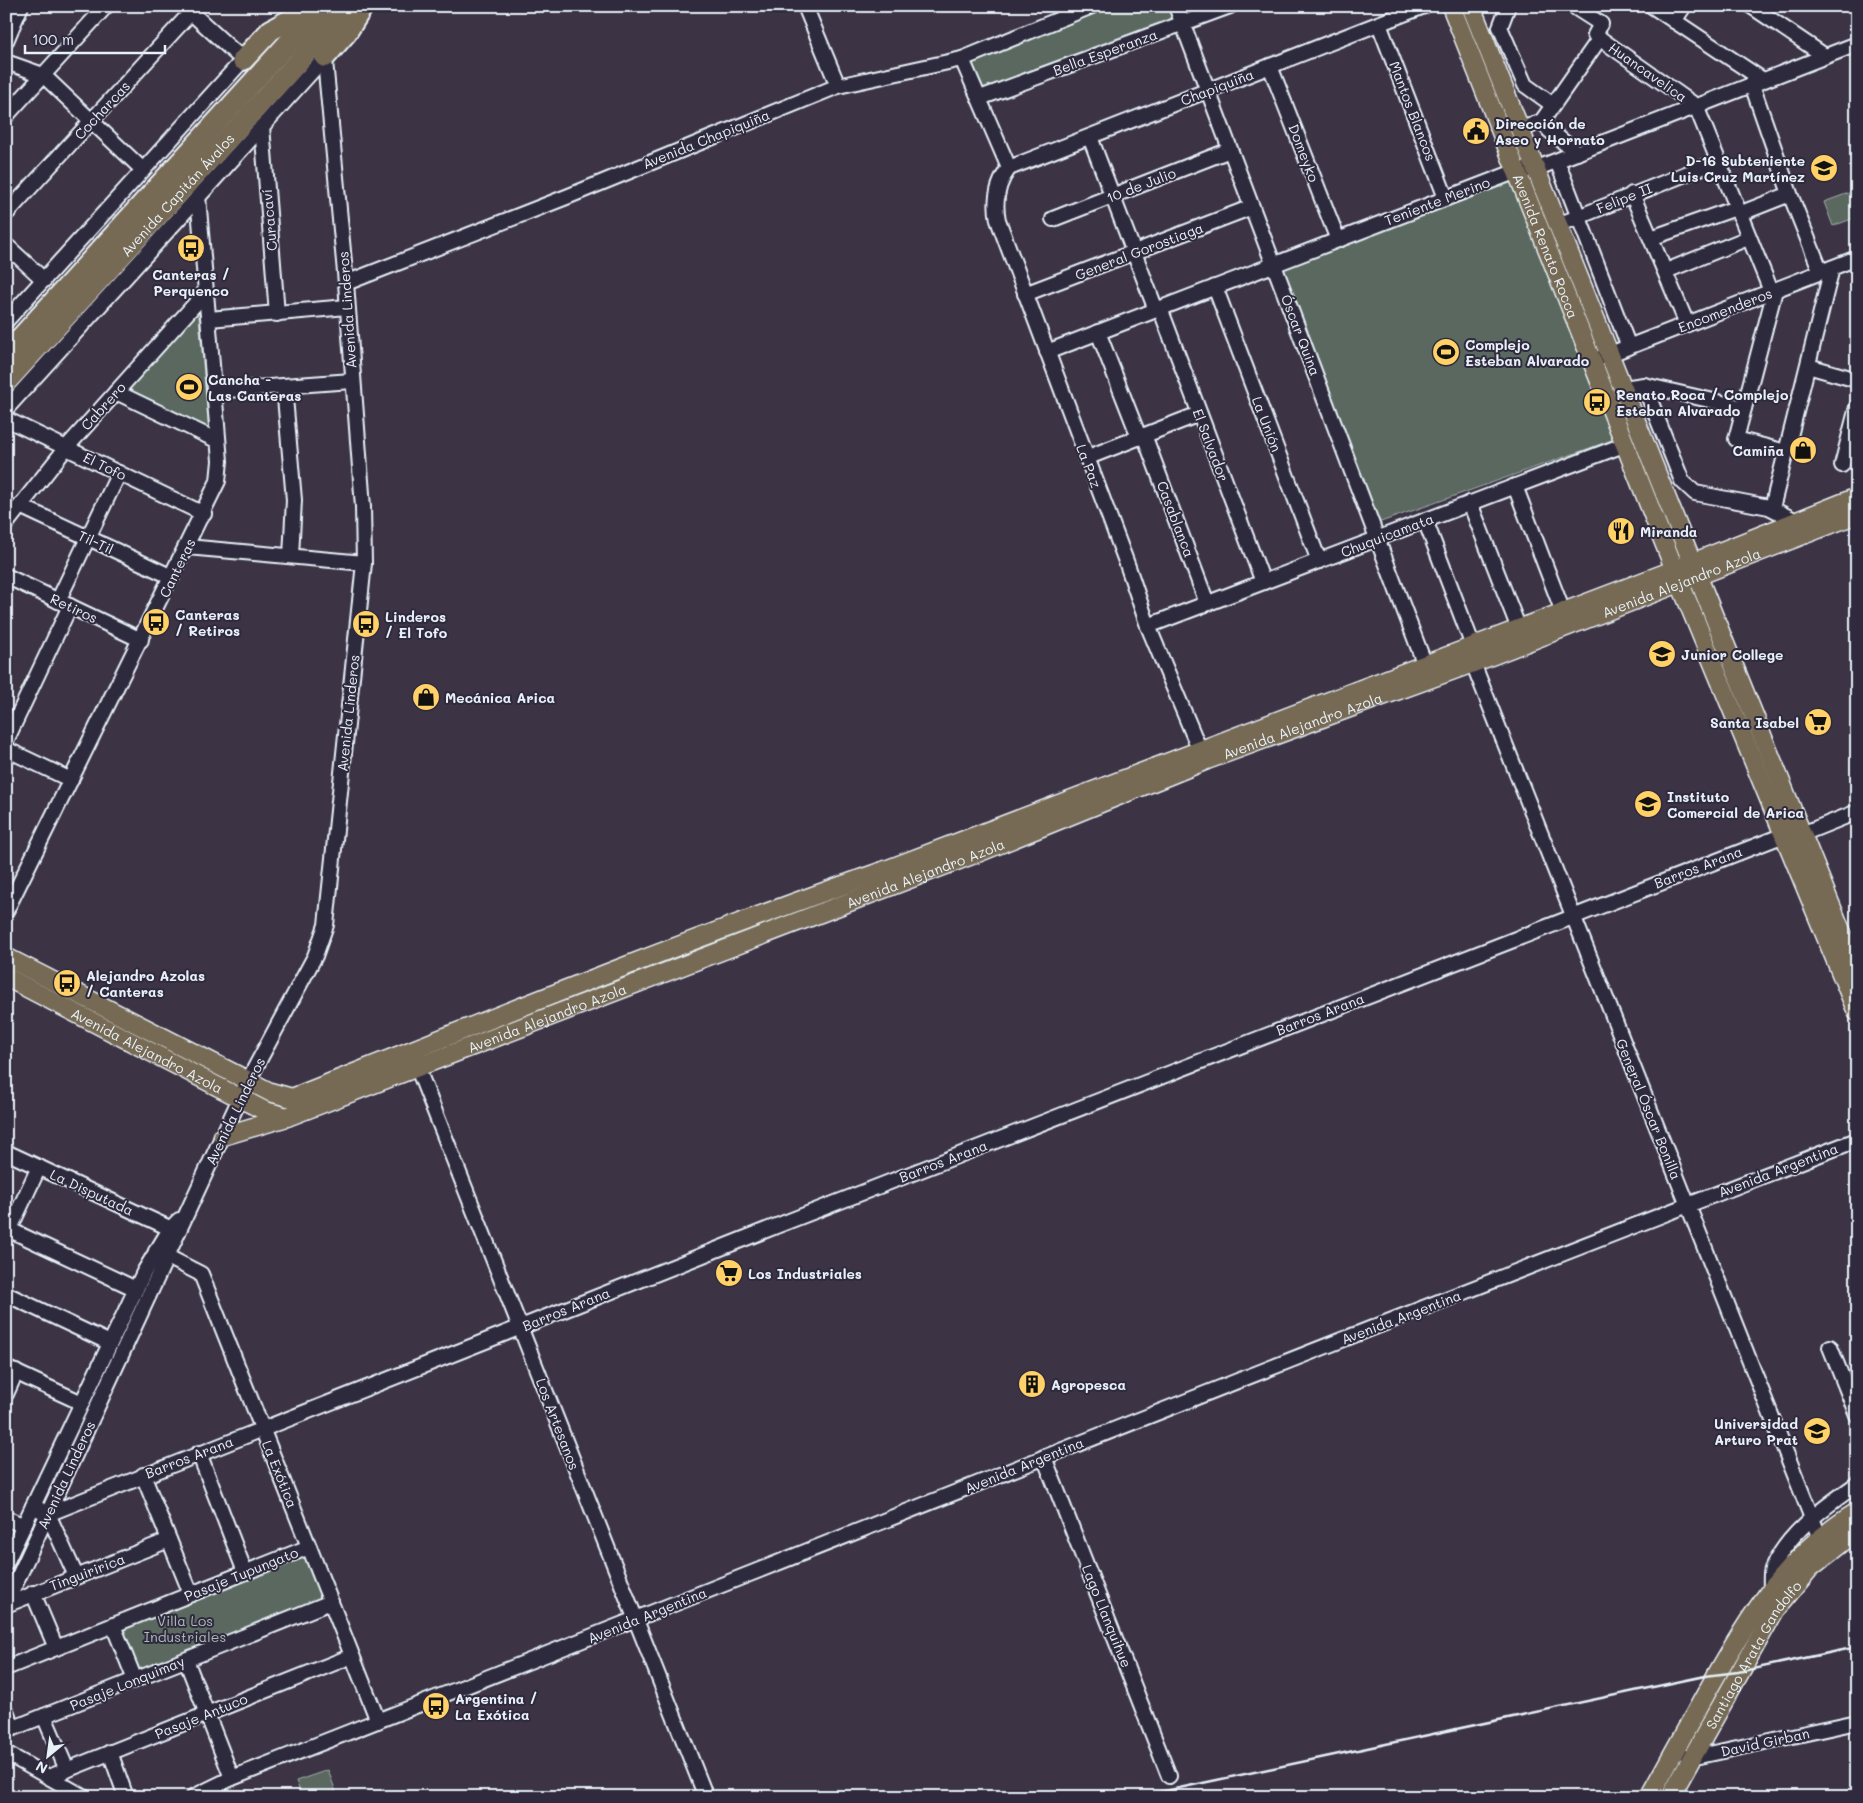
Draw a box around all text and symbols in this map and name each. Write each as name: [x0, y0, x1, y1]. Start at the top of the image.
scale bar: [25, 22, 165, 54]
street label: Bella Esperanza: [1050, 24, 1160, 80]
text: 100 m: [32, 29, 74, 49]
street label: Huancavelica: [1605, 38, 1691, 106]
street label: Mantos Blancos: [1385, 58, 1441, 164]
street label: Chapiquiña: [1178, 64, 1256, 110]
street label: Cocharcas: [70, 76, 134, 144]
street label: Avenida Chapiquiña: [640, 105, 772, 173]
place label: Dirección de Aseo y Hornato: [1495, 114, 1605, 149]
public building icon: Dirección de Aseo y Hornato: [1461, 116, 1491, 146]
street label: Domeyko: [1284, 121, 1324, 185]
street label: Avenida Capitán Ávalos: [116, 129, 238, 260]
place label: D-16 Subteniente Luis Cruz Martínez: [1671, 151, 1805, 186]
school or university icon: D-16 Subteniente Luis Cruz Martínez: [1809, 153, 1839, 183]
street label: 10 de Julio: [1104, 163, 1178, 207]
street label: Avenida Renato Rocca: [1509, 171, 1583, 321]
street label: Teniente Merino: [1382, 172, 1492, 230]
street label: Felipe II: [1593, 178, 1655, 218]
street label: Curacaví: [257, 188, 281, 252]
street label: General Gorostiaga: [1072, 218, 1206, 284]
bus stop icon: Canteras / Perquenco: [176, 233, 206, 263]
street label: Avenida Linderos: [333, 251, 361, 369]
place label: Canteras / Perquenco: [152, 265, 230, 300]
street label: Encomenderos: [1675, 283, 1775, 337]
street label: Óscar Quina: [1277, 292, 1325, 378]
place label: Complejo Esteban Alvarado: [1465, 335, 1590, 370]
sports icon: Complejo Esteban Alvarado: [1431, 337, 1461, 367]
place label: Cancha - Las Canteras: [208, 370, 301, 405]
sports icon: Cancha - Las Canteras: [174, 372, 204, 402]
street label: Cabrero: [76, 378, 130, 434]
place label: Renato Roca / Complejo Esteban Alvarado: [1616, 385, 1789, 420]
bus stop icon: Renato Roca / Complejo Esteban Alvarado: [1582, 387, 1612, 417]
street label: La Unión: [1248, 394, 1286, 454]
street label: El Salvador: [1188, 406, 1234, 484]
shop icon: Camiña: [1788, 435, 1818, 465]
street label: La Paz: [1072, 441, 1106, 491]
place label: Camiña: [1733, 441, 1784, 460]
street label: El Tofo: [80, 447, 130, 485]
street label: Casablanca: [1153, 478, 1199, 560]
street label: Chuquicamata: [1338, 509, 1436, 561]
restaurant icon: Miranda: [1606, 516, 1636, 546]
place label: Miranda: [1640, 522, 1698, 541]
street label: Til-Til: [75, 526, 117, 558]
street label: Canteras: [154, 535, 200, 601]
street label: Avenida Alejandro Azola: [1599, 543, 1763, 622]
street label: Retiros: [47, 589, 101, 627]
place label: Canteras / Retiros: [175, 605, 240, 640]
bus stop icon: Canteras / Retiros: [141, 607, 171, 637]
place label: Linderos / El Tofo: [385, 607, 448, 642]
bus stop icon: Linderos / El Tofo: [351, 609, 381, 639]
school or university icon: Junior College: [1647, 639, 1677, 669]
place label: Junior College: [1681, 645, 1783, 664]
street label: Avenida Linderos: [332, 654, 364, 772]
shop icon: Mecánica Arica: [411, 682, 441, 712]
street label: Avenida Alejandro Azola: [1220, 687, 1385, 763]
place label: Mecánica Arica: [445, 688, 556, 707]
supermarket icon: Santa Isabel: [1803, 707, 1833, 737]
place label: Santa Isabel: [1710, 713, 1799, 732]
place label: Instituto Comercial de Arica: [1667, 787, 1805, 822]
school or university icon: Instituto Comercial de Arica: [1633, 789, 1663, 819]
street label: Avenida Alejandro Azola: [843, 834, 1007, 912]
street label: Barros Arana: [1651, 841, 1745, 893]
place label: Alejandro Azolas / Canteras: [86, 966, 205, 1001]
bus stop icon: Alejandro Azolas / Canteras: [52, 968, 82, 998]
street label: Avenida Alejandro Azola: [465, 979, 629, 1057]
street label: Barros Arana: [1273, 988, 1367, 1040]
street label: Avenida Alejandro Azola: [68, 1003, 226, 1097]
street label: General Óscar Bonilla: [1612, 1036, 1686, 1182]
street label: Avenida Linderos: [201, 1054, 269, 1168]
street label: Barros Arana: [896, 1135, 990, 1187]
street label: Avenida Argentina: [1715, 1138, 1841, 1202]
street label: La Disputada: [47, 1164, 137, 1220]
supermarket icon: Los Industriales: [714, 1258, 744, 1288]
place label: Los Industriales: [748, 1264, 862, 1283]
street label: Barros Arana: [519, 1283, 613, 1335]
street label: Avenida Argentina: [1338, 1285, 1464, 1349]
building icon: Agropesca: [1017, 1369, 1047, 1399]
street label: Los Artesanos: [532, 1375, 584, 1473]
place label: Agropesca: [1051, 1375, 1126, 1394]
place label: Universidad Arturo Prat: [1714, 1414, 1798, 1449]
school or university icon: Universidad Arturo Prat: [1802, 1416, 1832, 1446]
street label: Avenida Linderos: [33, 1418, 99, 1532]
street label: Barros Arana: [142, 1431, 236, 1483]
street label: Avenida Argentina: [962, 1432, 1086, 1498]
street label: La Exótica: [258, 1437, 302, 1511]
street label: Pasaje Tupungato: [181, 1542, 301, 1606]
street label: Tinguiririca: [46, 1549, 128, 1595]
street label: Lago Llanquihue: [1078, 1562, 1136, 1670]
street label: Santiago Arata Gandolfo: [1701, 1576, 1805, 1732]
street label: Avenida Argentina: [585, 1582, 709, 1648]
park label: Villa Los Industriales: [144, 1611, 226, 1646]
street label: Pasaje Lonquimay: [67, 1651, 187, 1715]
street label: Pasaje Antuco: [152, 1689, 250, 1743]
place label: Argentina / La Exótica: [455, 1689, 538, 1724]
bus stop icon: Argentina / La Exótica: [421, 1691, 451, 1721]
street label: David Girban: [1719, 1723, 1811, 1761]
north arrow: [22, 1730, 72, 1780]
text: N: [32, 1757, 51, 1779]

